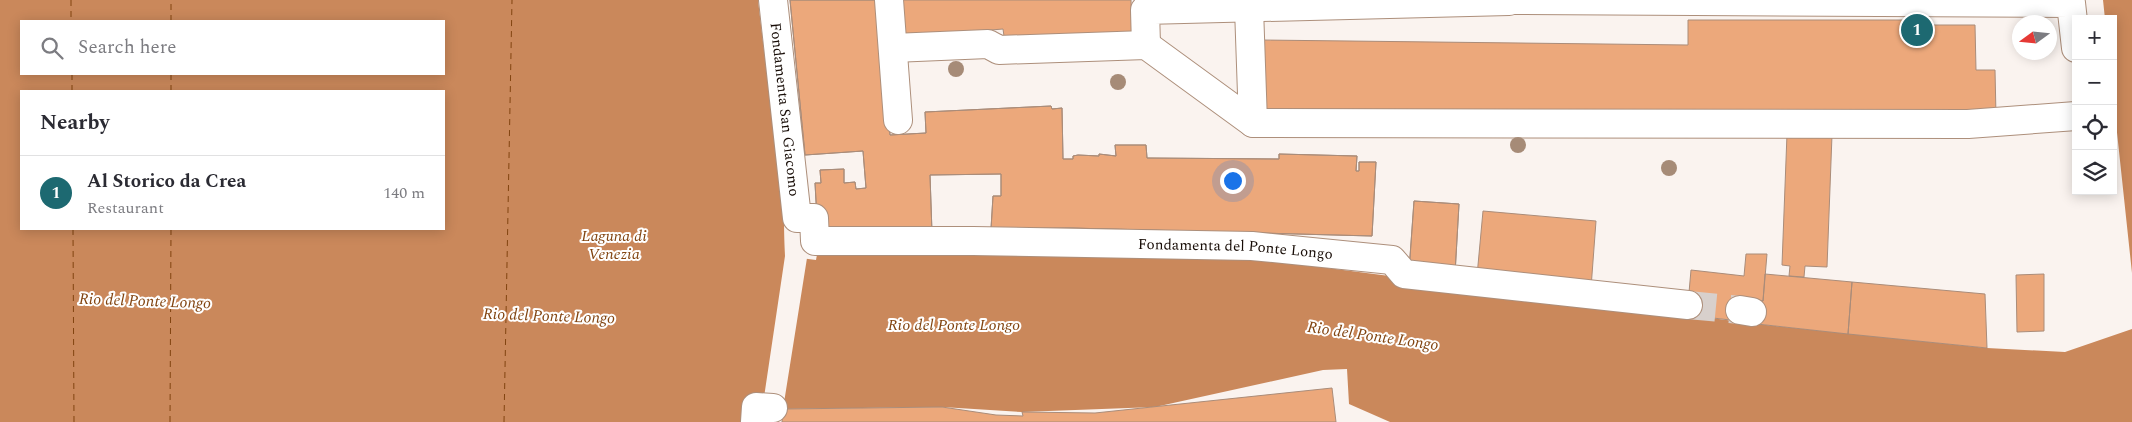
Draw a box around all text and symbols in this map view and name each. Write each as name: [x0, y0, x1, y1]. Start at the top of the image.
pin: 1: [1901, 11, 1933, 49]
north arrow: [2012, 15, 2057, 60]
map controls: [2072, 15, 2117, 195]
button: +: [2072, 15, 2117, 60]
search box: [20, 20, 445, 75]
street label: Fondamenta San Giacomo: [764, 21, 806, 197]
text: Search here: [78, 33, 177, 62]
icon: search: [38, 34, 66, 62]
button: −: [2072, 60, 2117, 105]
button: locate: [2072, 105, 2117, 150]
text: Nearby: [40, 107, 110, 139]
button: layers: [2072, 150, 2117, 195]
text: Al Storico da Crea: [87, 167, 246, 196]
your location: [1220, 168, 1246, 194]
text: 1: [52, 181, 60, 205]
text: 140 m: [383, 181, 425, 205]
text: Restaurant: [87, 196, 164, 220]
water label: Laguna di Venezia: [581, 224, 647, 266]
street label: Fondamenta del Ponte Longo: [1138, 232, 1334, 266]
water label: Rio del Ponte Longo: [78, 287, 212, 315]
water label: Rio del Ponte Longo: [482, 302, 616, 330]
water label: Rio del Ponte Longo: [888, 313, 1020, 337]
water label: Rio del Ponte Longo: [1306, 315, 1440, 357]

